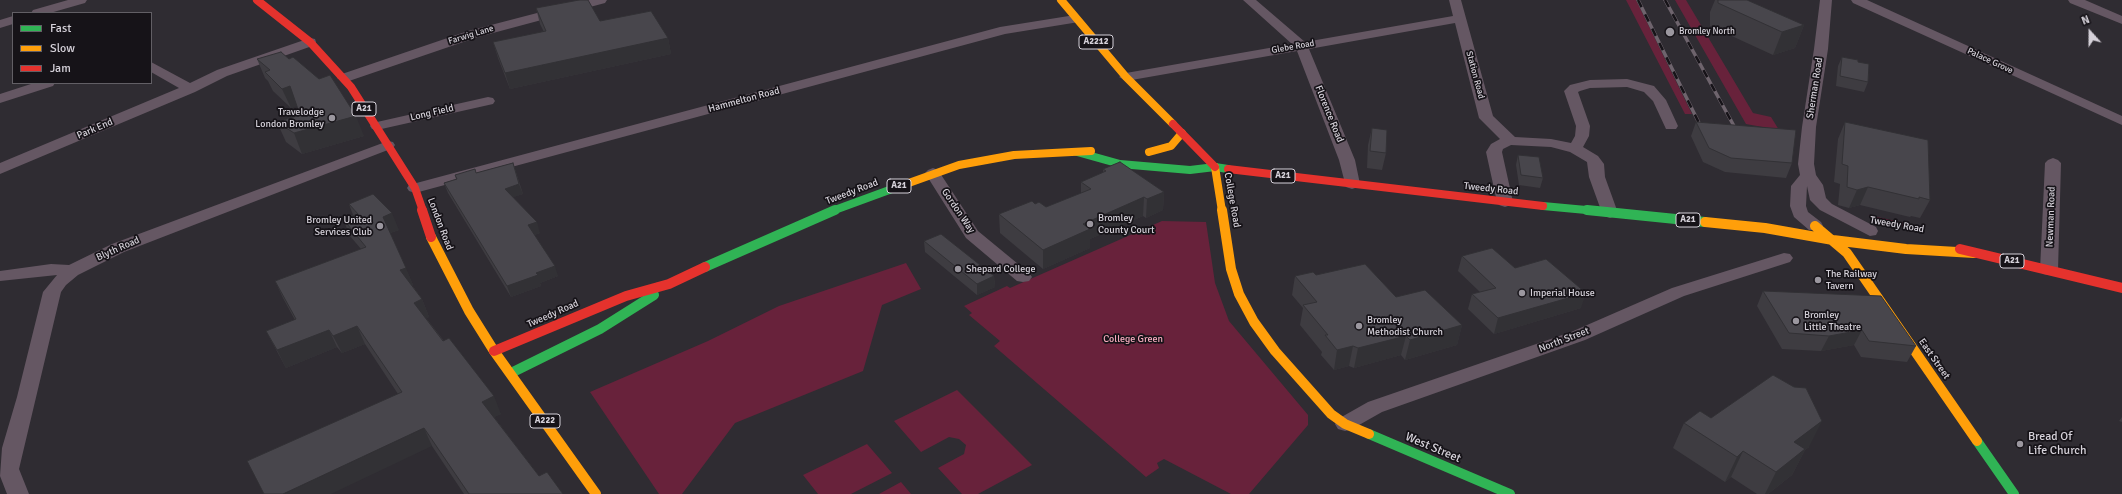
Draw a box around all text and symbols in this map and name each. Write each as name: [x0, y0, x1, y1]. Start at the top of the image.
legend: [12, 12, 152, 84]
north arrow: [2070, 12, 2110, 52]
text: N: [2080, 13, 2091, 28]
text: Fast: [50, 21, 71, 36]
street label: Farwig Lane: [447, 23, 495, 47]
marker: Bromley North: [1664, 26, 1676, 38]
place label: Bromley North: [1679, 27, 1735, 37]
road number: A2212: [1079, 35, 1113, 49]
street label: Glebe Road: [1271, 38, 1315, 56]
text: Slow: [50, 41, 75, 56]
street label: Palace Grove: [1965, 46, 2015, 76]
street label: Station Road: [1463, 50, 1487, 100]
street label: Sherman Road: [1804, 57, 1826, 119]
text: Jam: [50, 61, 71, 76]
street label: Florence Road: [1312, 84, 1346, 144]
street label: Hammelton Road: [707, 85, 781, 115]
road number: A21: [352, 102, 376, 116]
street label: Long Field: [409, 102, 455, 124]
place label: Travelodge London Bromley: [255, 106, 324, 130]
marker: Travelodge London Bromley: [327, 113, 337, 123]
street label: Park End: [75, 116, 115, 142]
road number: A21: [1271, 169, 1295, 183]
street label: College Road: [1221, 172, 1243, 228]
street label: Tweedy Road: [824, 177, 880, 207]
road number: A21: [887, 179, 911, 193]
street label: Tweedy Road: [1463, 180, 1519, 198]
street label: Gordon Way: [939, 186, 977, 236]
street label: Newman Road: [2044, 186, 2058, 248]
street label: London Road: [425, 196, 455, 252]
place label: Bromley County Court: [1098, 212, 1155, 236]
road number: A21: [1676, 213, 1700, 227]
place label: Bromley United Services Club: [306, 214, 372, 238]
street label: Tweedy Road: [1869, 214, 1925, 236]
marker: Bromley County Court: [1085, 219, 1095, 229]
marker: Bromley United Services Club: [375, 221, 385, 231]
street label: Blyth Road: [94, 234, 142, 264]
road number: A21: [2000, 254, 2024, 268]
place label: Shepard College: [966, 263, 1036, 275]
marker: Shepard College: [953, 264, 963, 274]
place label: The Railway Tavern: [1826, 268, 1877, 292]
marker: The Railway Tavern: [1813, 275, 1823, 285]
place label: Imperial House: [1530, 287, 1595, 299]
marker: Imperial House: [1517, 288, 1527, 298]
street label: Tweedy Road: [525, 297, 581, 331]
place label: Bromley Little Theatre: [1804, 309, 1861, 332]
place label: Bromley Methodist Church: [1367, 314, 1443, 338]
marker: Bromley Little Theatre: [1791, 316, 1801, 326]
marker: Bromley Methodist Church: [1354, 321, 1364, 331]
street label: North Street: [1537, 325, 1591, 355]
park label: College Green: [1103, 333, 1163, 345]
street label: East Street: [1916, 336, 1952, 382]
road number: A222: [530, 414, 560, 428]
street label: West Street: [1403, 430, 1463, 466]
place label: Bread Of Life Church: [2028, 430, 2087, 458]
marker: Bread Of Life Church: [2015, 439, 2025, 449]

